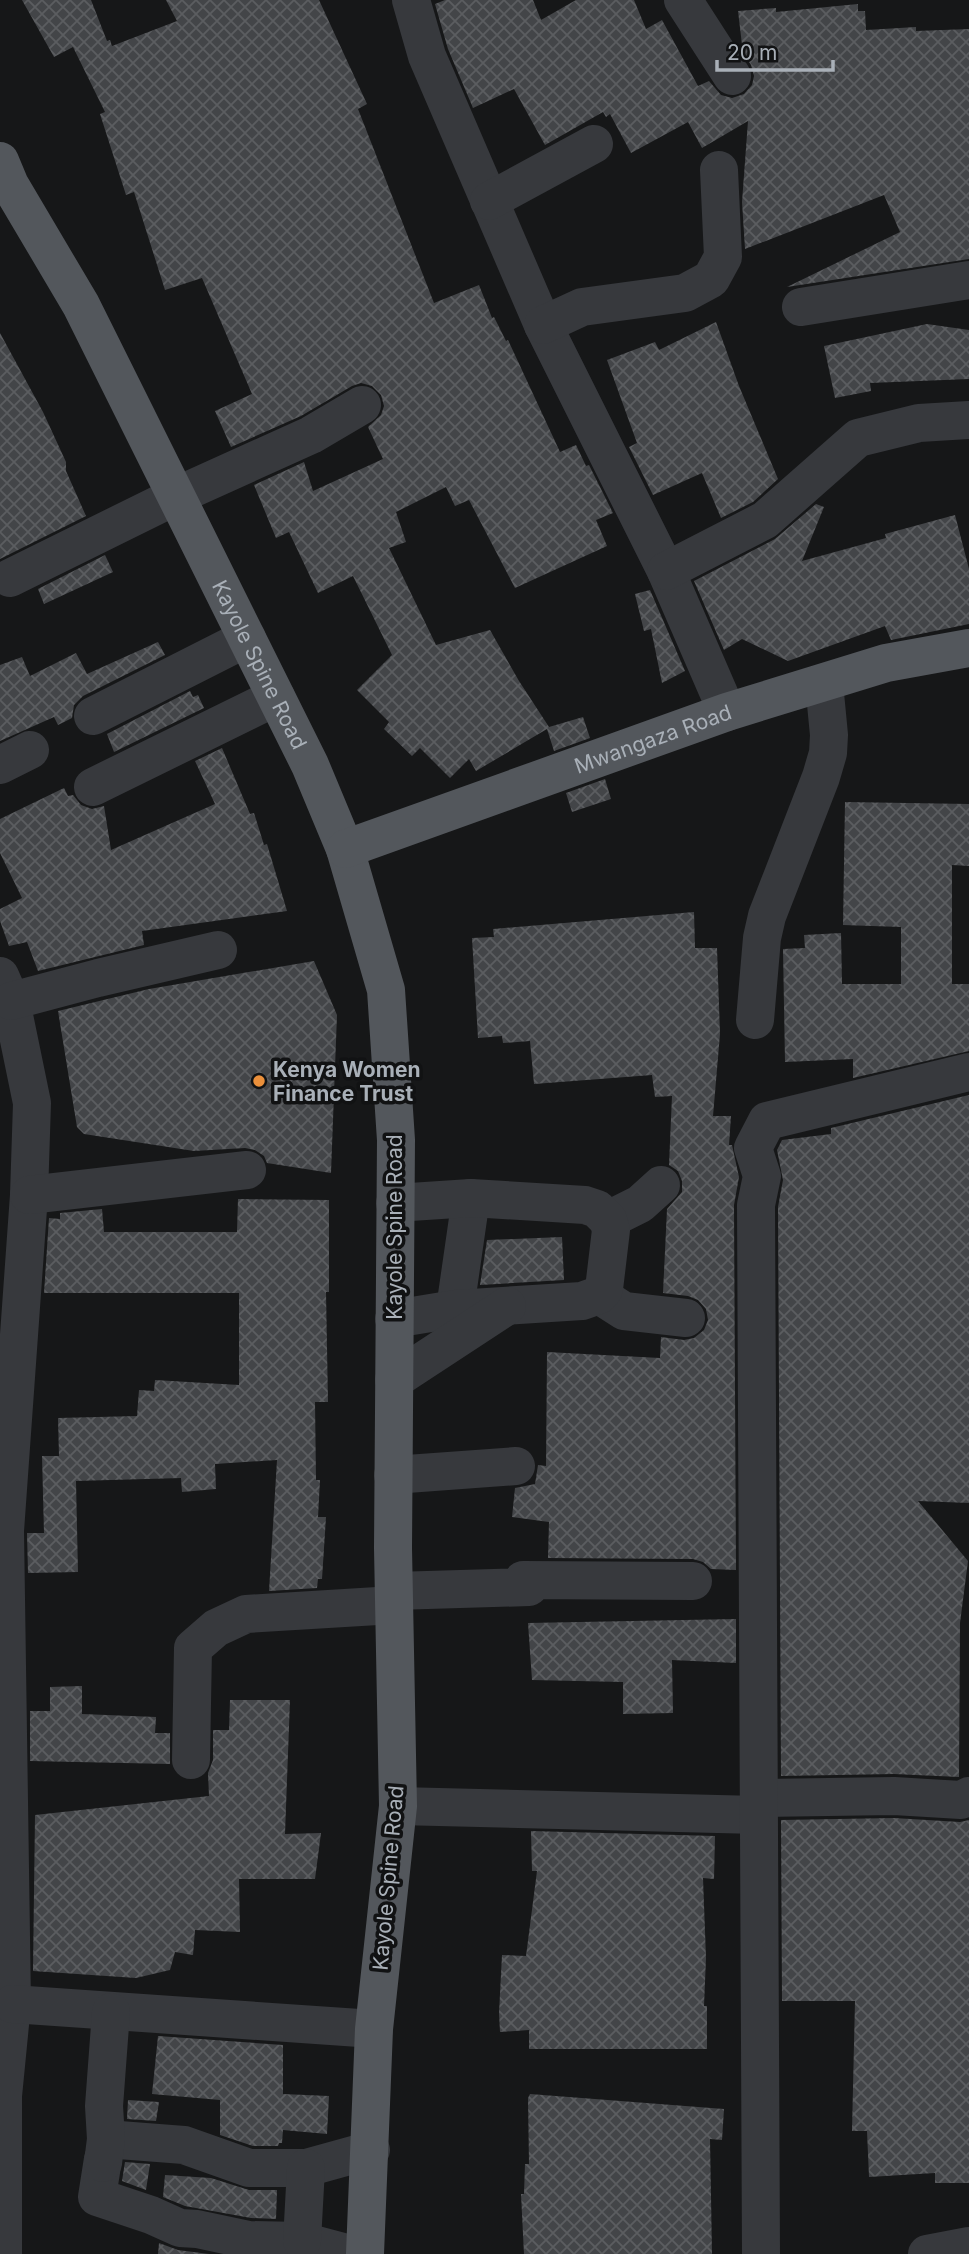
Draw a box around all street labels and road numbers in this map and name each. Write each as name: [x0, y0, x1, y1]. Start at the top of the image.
street label: Kayole Spine Road: [207, 576, 312, 753]
street label: Mwangaza Road: [571, 699, 735, 778]
street label: Kayole Spine Road: [382, 1134, 407, 1320]
street label: Kayole Spine Road: [367, 1785, 409, 1971]

